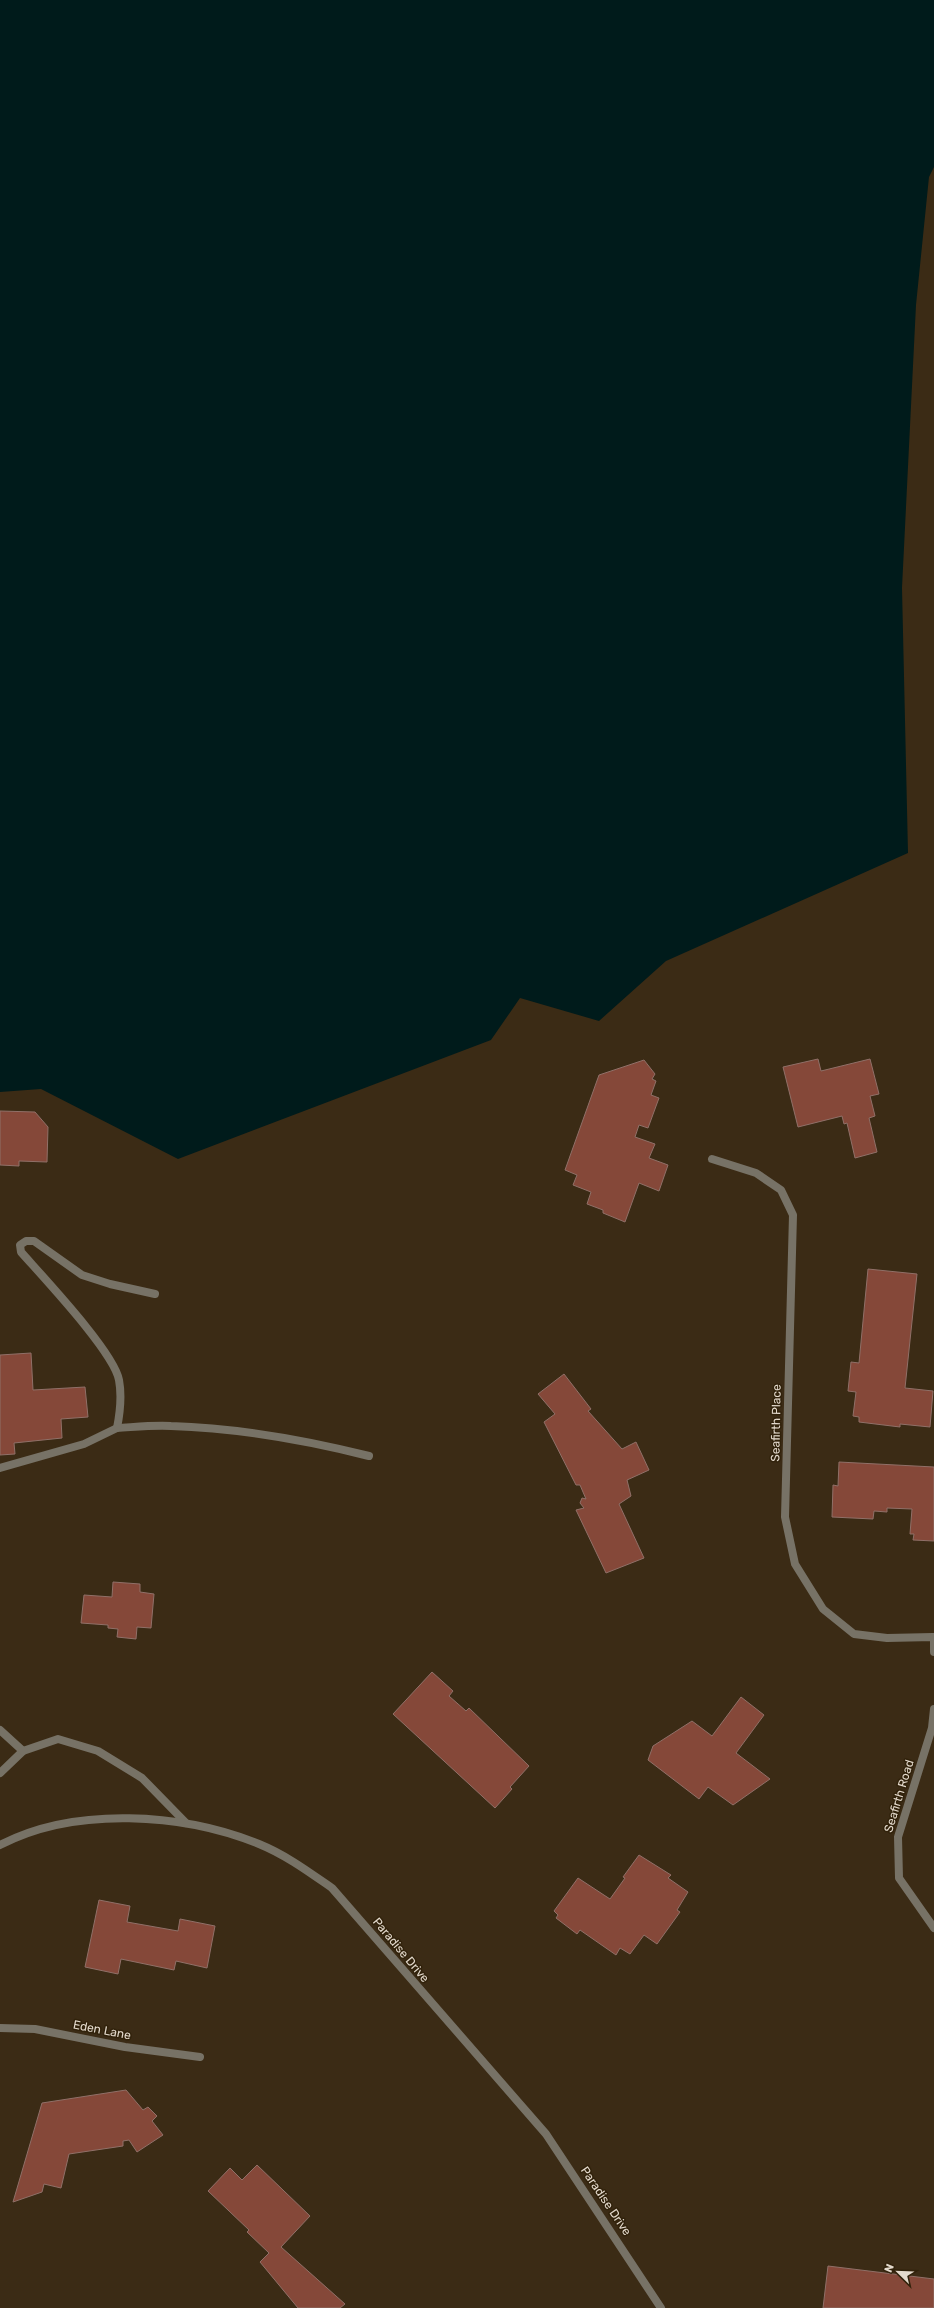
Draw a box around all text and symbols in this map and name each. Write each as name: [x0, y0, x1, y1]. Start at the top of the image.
street label: Seafirth Place: [768, 1384, 784, 1462]
street label: Seafirth Road: [881, 1758, 917, 1834]
street label: Paradise Drive: [370, 1915, 432, 1985]
street label: Eden Lane: [72, 2018, 132, 2043]
street label: Paradise Drive: [578, 2164, 634, 2238]
north arrow: [878, 2252, 918, 2292]
text: N: [882, 2262, 897, 2274]

